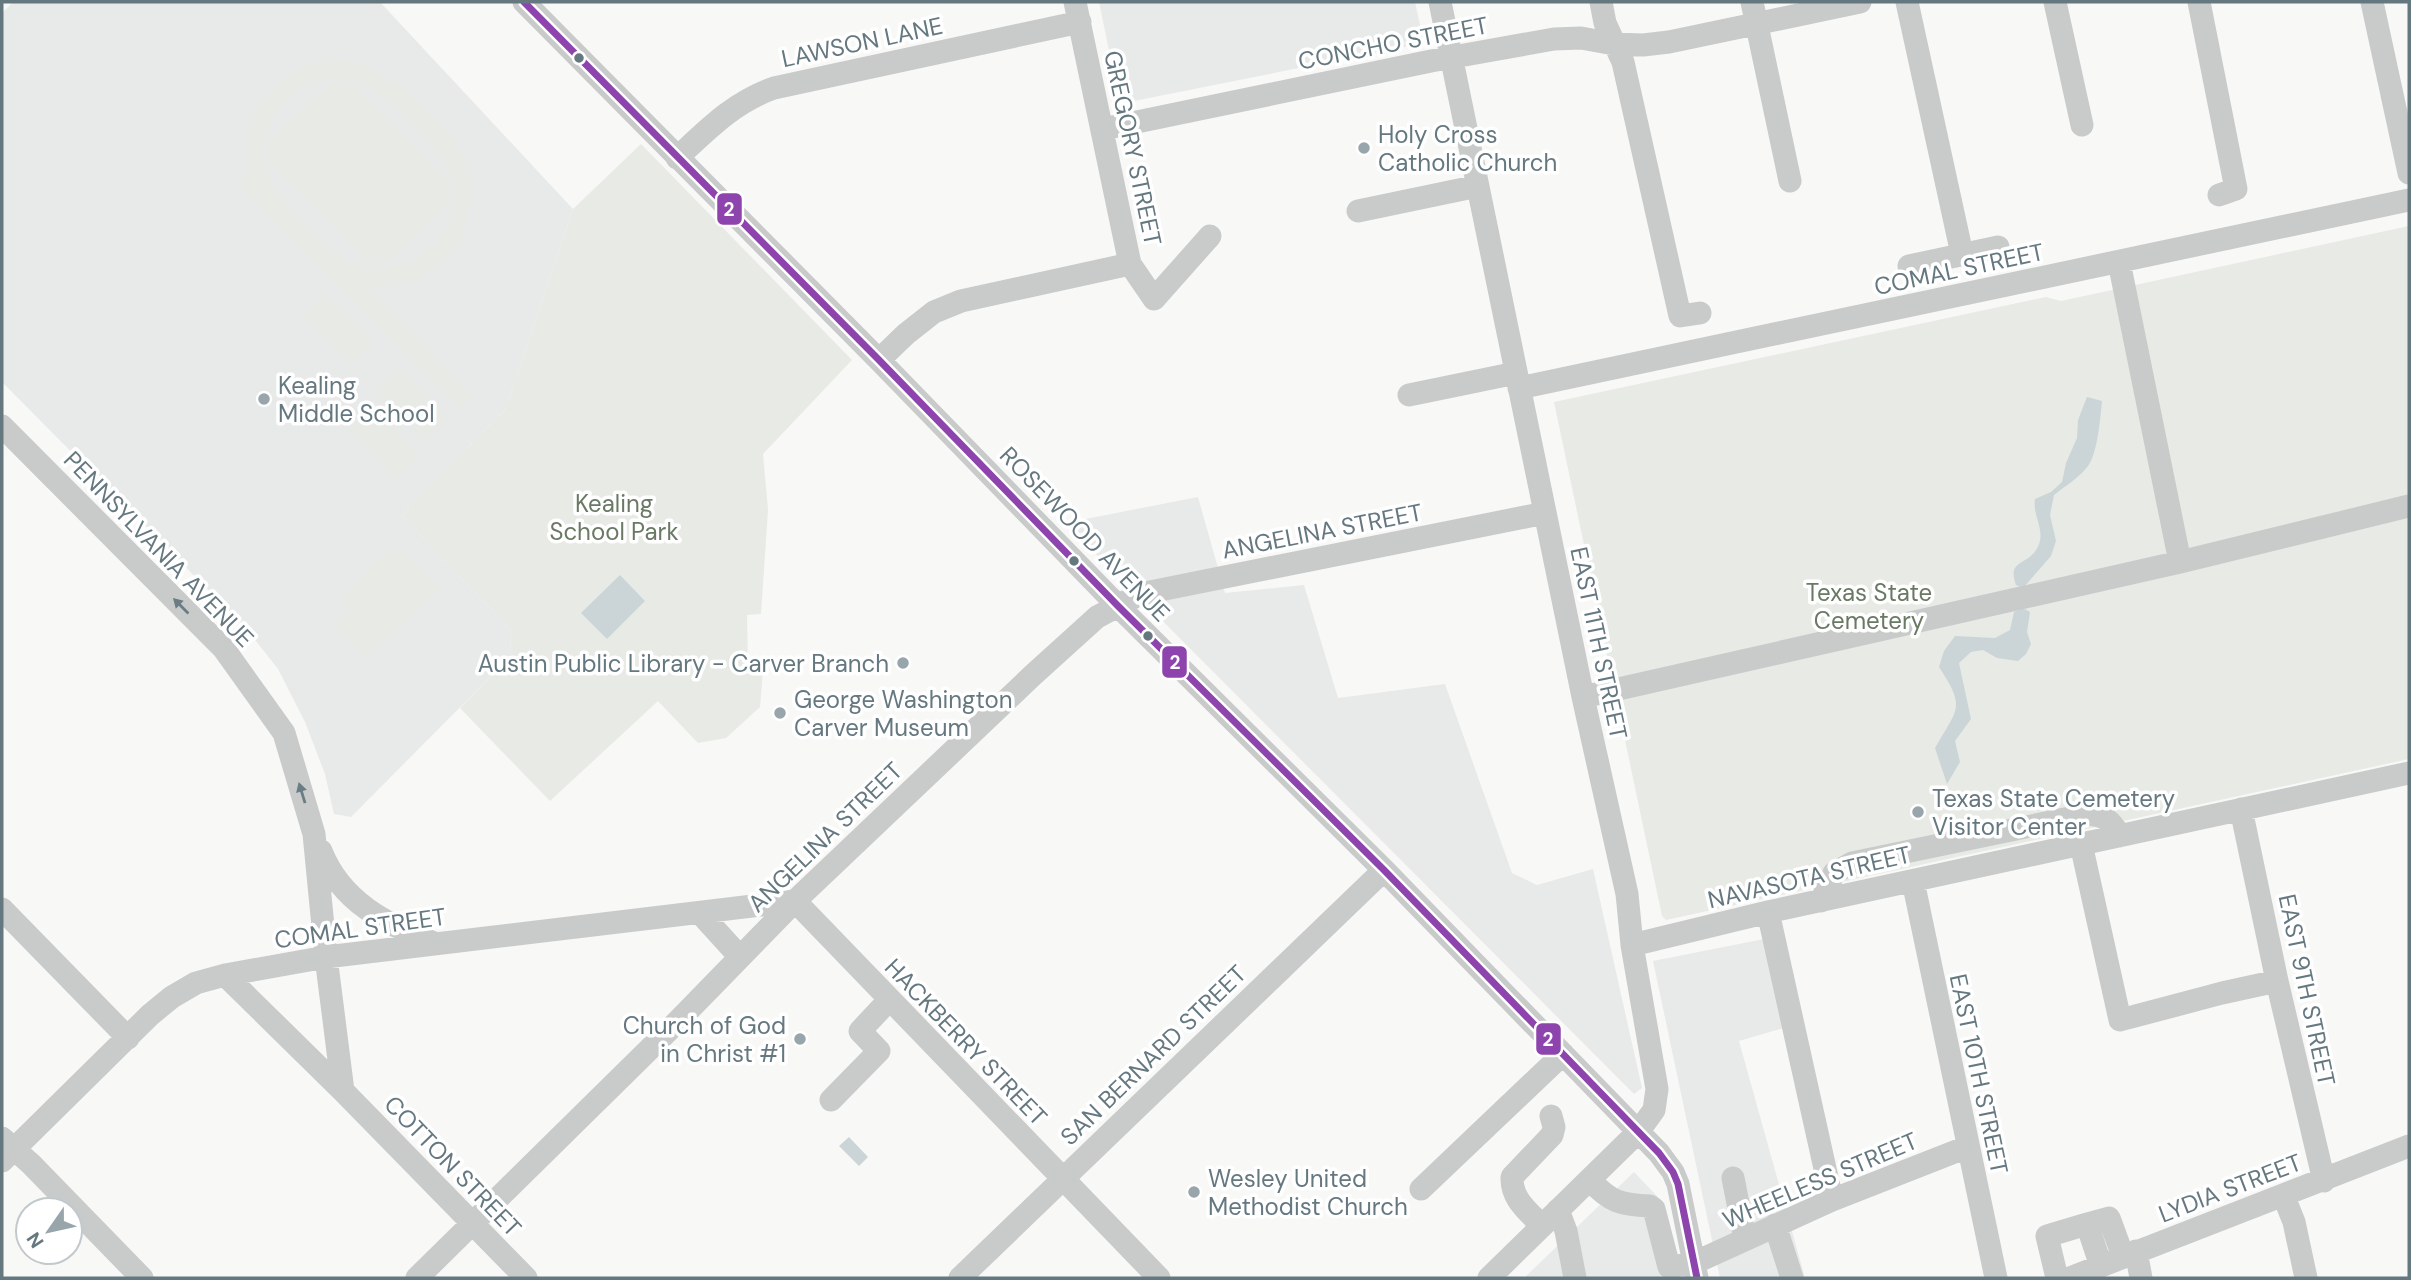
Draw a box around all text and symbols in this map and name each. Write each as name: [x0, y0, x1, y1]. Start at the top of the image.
street label: CONCHO STREET: [1295, 9, 1491, 77]
street label: LAWSON LANE: [779, 10, 945, 74]
street label: GREGORY STREET: [1097, 48, 1169, 248]
unlabelled marker: [572, 51, 586, 65]
place label: Holy Cross Catholic Church: [1378, 119, 1557, 178]
marker: Holy Cross Catholic Church: [1356, 140, 1372, 156]
line badge: 2: [716, 192, 743, 226]
text: 2: [724, 197, 735, 222]
street label: COMAL STREET: [1871, 236, 2047, 302]
place label: Kealing Middle School: [278, 370, 435, 429]
marker: Kealing Middle School: [256, 391, 272, 407]
street label: ROSEWOOD AVENUE: [993, 440, 1177, 628]
street label: PENNSYLVANIA AVENUE: [57, 444, 261, 654]
park label: Kealing School Park: [549, 488, 679, 547]
street label: ANGELINA STREET: [1219, 496, 1425, 566]
street label: EAST 11TH STREET: [1563, 544, 1635, 742]
unlabelled marker: [1067, 554, 1081, 568]
park label: Texas State Cemetery: [1806, 577, 1932, 636]
one-way arrow: [172, 597, 189, 614]
unlabelled marker: [1141, 629, 1155, 643]
line badge: 2: [1161, 645, 1188, 679]
place label: Austin Public Library - Carver Branch: [478, 648, 889, 679]
text: 2: [1170, 650, 1181, 675]
marker: Austin Public Library - Carver Branch: [895, 655, 911, 671]
place label: George Washington Carver Museum: [794, 684, 1013, 743]
marker: George Washington Carver Museum: [772, 705, 788, 721]
street label: ANGELINA STREET: [741, 755, 909, 919]
one-way arrow: [297, 783, 307, 804]
place label: Texas State Cemetery Visitor Center: [1932, 783, 2175, 842]
marker: Texas State Cemetery Visitor Center: [1910, 804, 1926, 820]
street label: NAVASOTA STREET: [1705, 839, 1913, 915]
street label: EAST 9TH STREET: [2272, 891, 2342, 1089]
street label: COMAL STREET: [272, 901, 448, 955]
street label: HACKBERRY STREET: [878, 952, 1054, 1132]
street label: SAN BERNARD STREET: [1054, 958, 1252, 1152]
street label: EAST 10TH STREET: [1943, 971, 2015, 1177]
place label: Church of God in Christ #1: [623, 1010, 786, 1069]
line badge: 2: [1535, 1022, 1562, 1056]
text: 2: [1543, 1027, 1554, 1052]
marker: Church of God in Christ #1: [792, 1031, 808, 1047]
street label: COTTON STREET: [378, 1089, 528, 1243]
street label: WHEELESS STREET: [1718, 1125, 1922, 1235]
street label: LYDIA STREET: [2154, 1147, 2306, 1229]
place label: Wesley United Methodist Church: [1208, 1163, 1408, 1222]
marker: Wesley United Methodist Church: [1186, 1184, 1202, 1200]
north arrow: [14, 1196, 84, 1266]
text: N: [21, 1227, 50, 1253]

